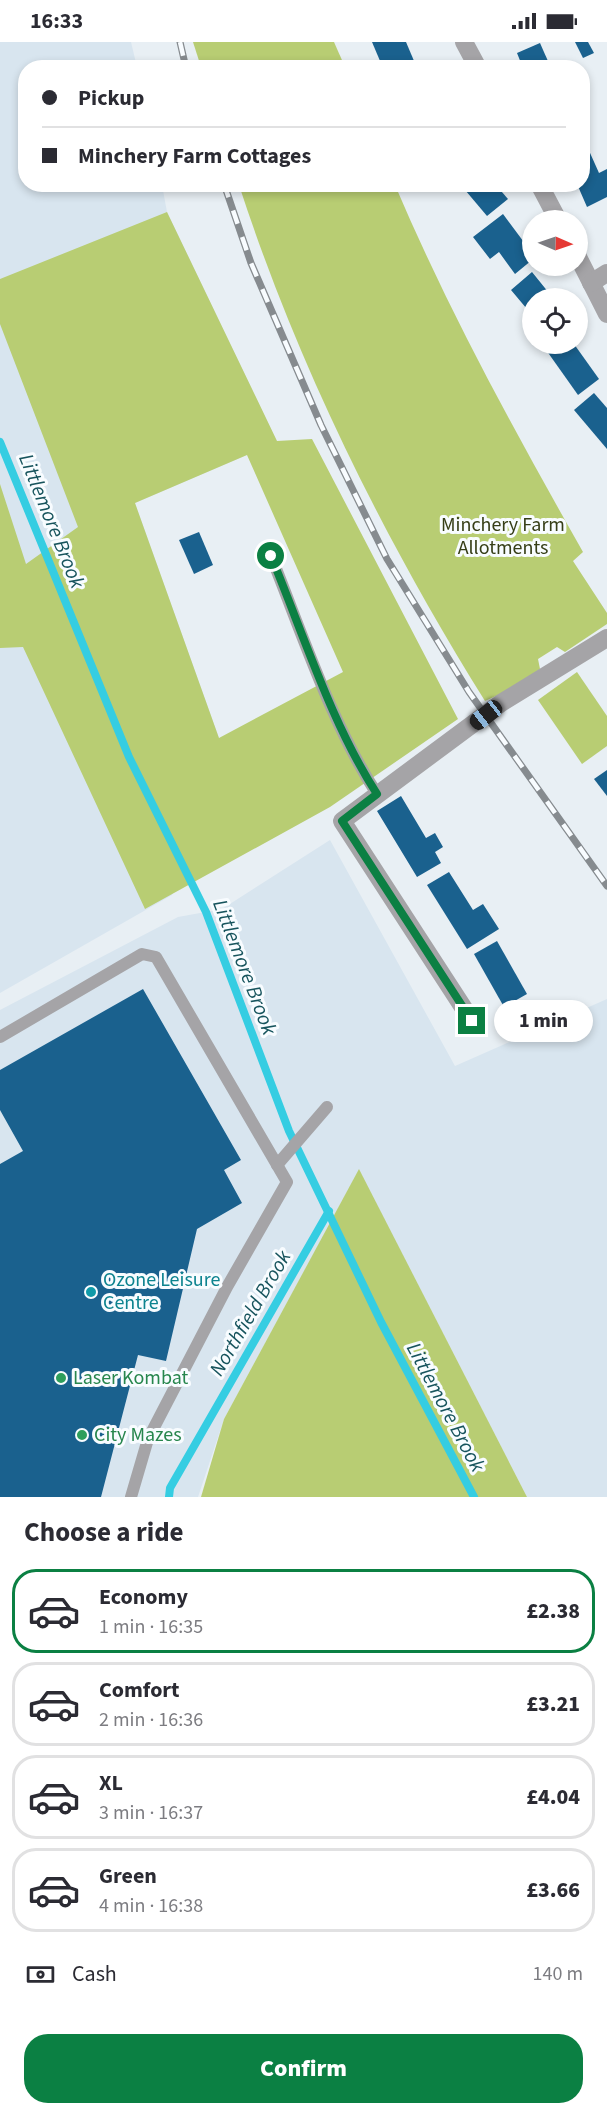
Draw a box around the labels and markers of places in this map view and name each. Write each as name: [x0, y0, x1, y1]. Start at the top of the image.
place label: Ozone Leisure Centre: [103, 1266, 220, 1317]
marker: Ozone Leisure Centre: [84, 1285, 98, 1299]
place label: Laser Kombat: [73, 1364, 188, 1392]
marker: Laser Kombat: [54, 1371, 68, 1385]
place label: City Mazes: [94, 1421, 182, 1449]
marker: City Mazes: [75, 1428, 89, 1442]

